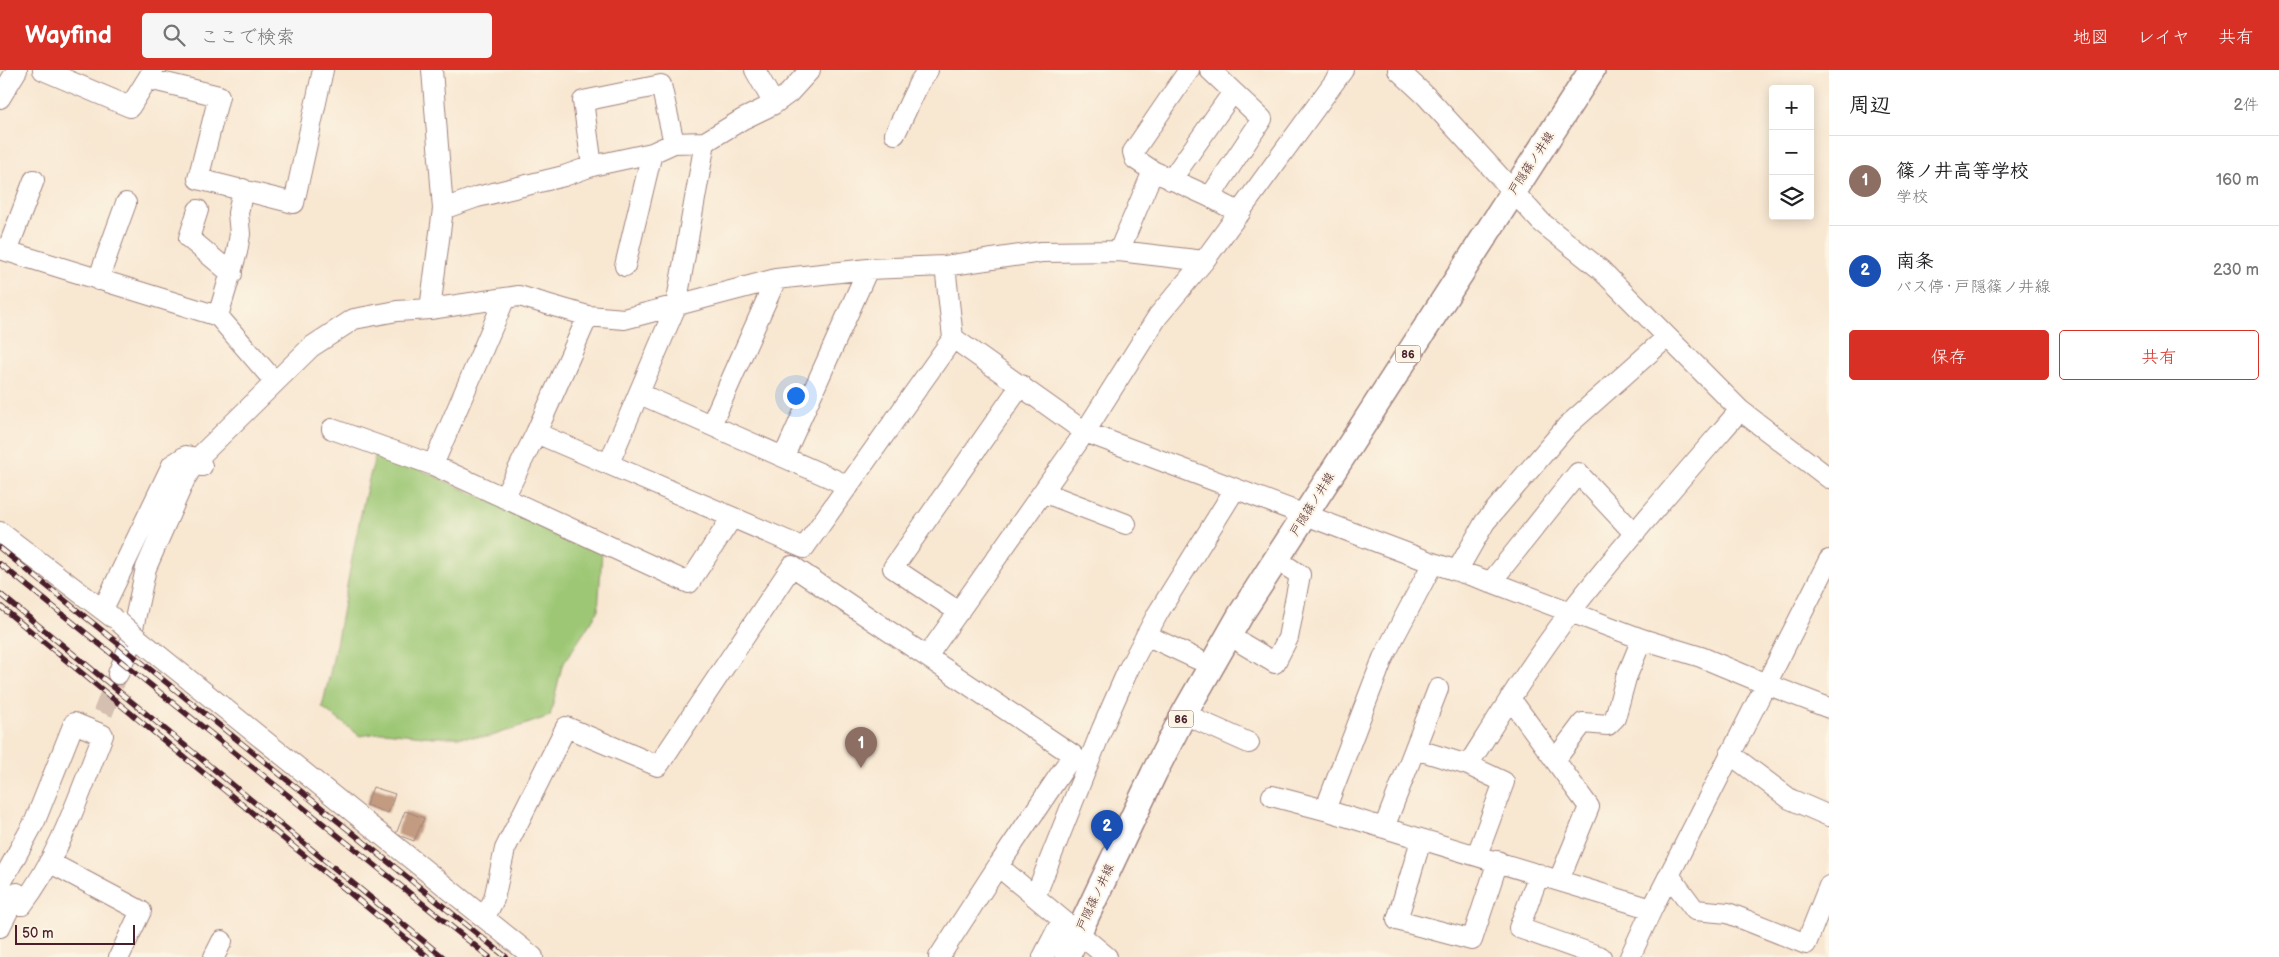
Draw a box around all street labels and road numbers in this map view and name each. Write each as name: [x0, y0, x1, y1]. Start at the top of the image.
street label: 戸隠篠ノ井線: [1506, 129, 1557, 198]
road number: 86: [1396, 346, 1420, 362]
street label: 戸隠篠ノ井線: [1287, 470, 1338, 539]
road number: 86: [1168, 711, 1194, 728]
street label: 戸隠篠ノ井線: [1073, 861, 1117, 933]

